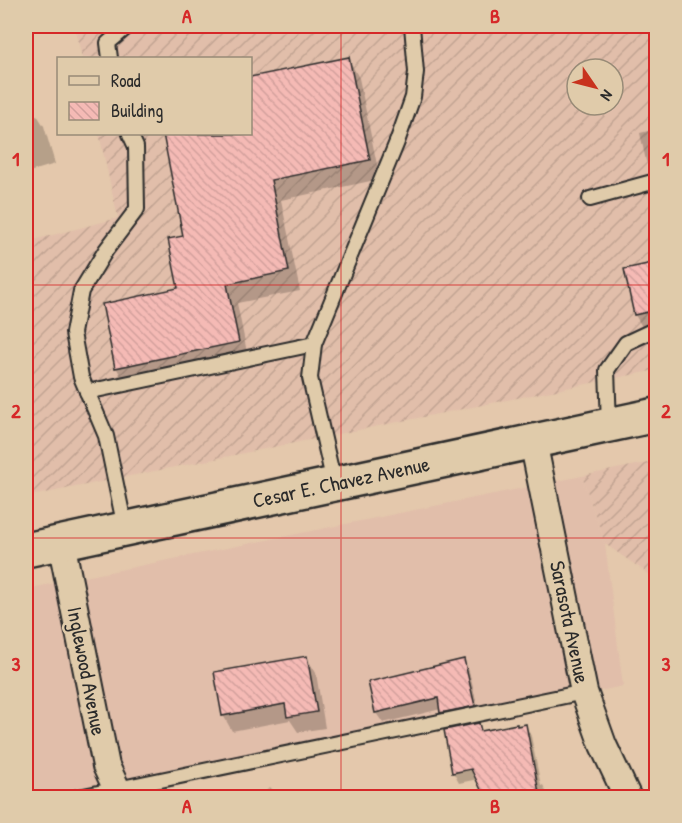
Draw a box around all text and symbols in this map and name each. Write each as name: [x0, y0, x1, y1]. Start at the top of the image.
text: A: [182, 2, 192, 29]
text: B: [490, 2, 500, 29]
legend: [57, 57, 252, 135]
north arrow: [565, 57, 625, 117]
text: Road: [111, 68, 141, 93]
text: N: [596, 86, 619, 106]
text: Building: [111, 98, 163, 123]
text: 1: [12, 145, 20, 172]
text: 1: [662, 145, 670, 172]
text: 2: [11, 397, 21, 424]
text: 2: [661, 397, 671, 424]
street label: Cesar E. Chavez Avenue: [250, 449, 432, 515]
street label: Sarasota Avenue: [543, 558, 597, 686]
street label: Inglewood Avenue: [60, 604, 114, 738]
text: 3: [12, 650, 21, 677]
text: 3: [662, 650, 671, 677]
text: A: [182, 792, 192, 819]
text: B: [490, 792, 500, 819]

